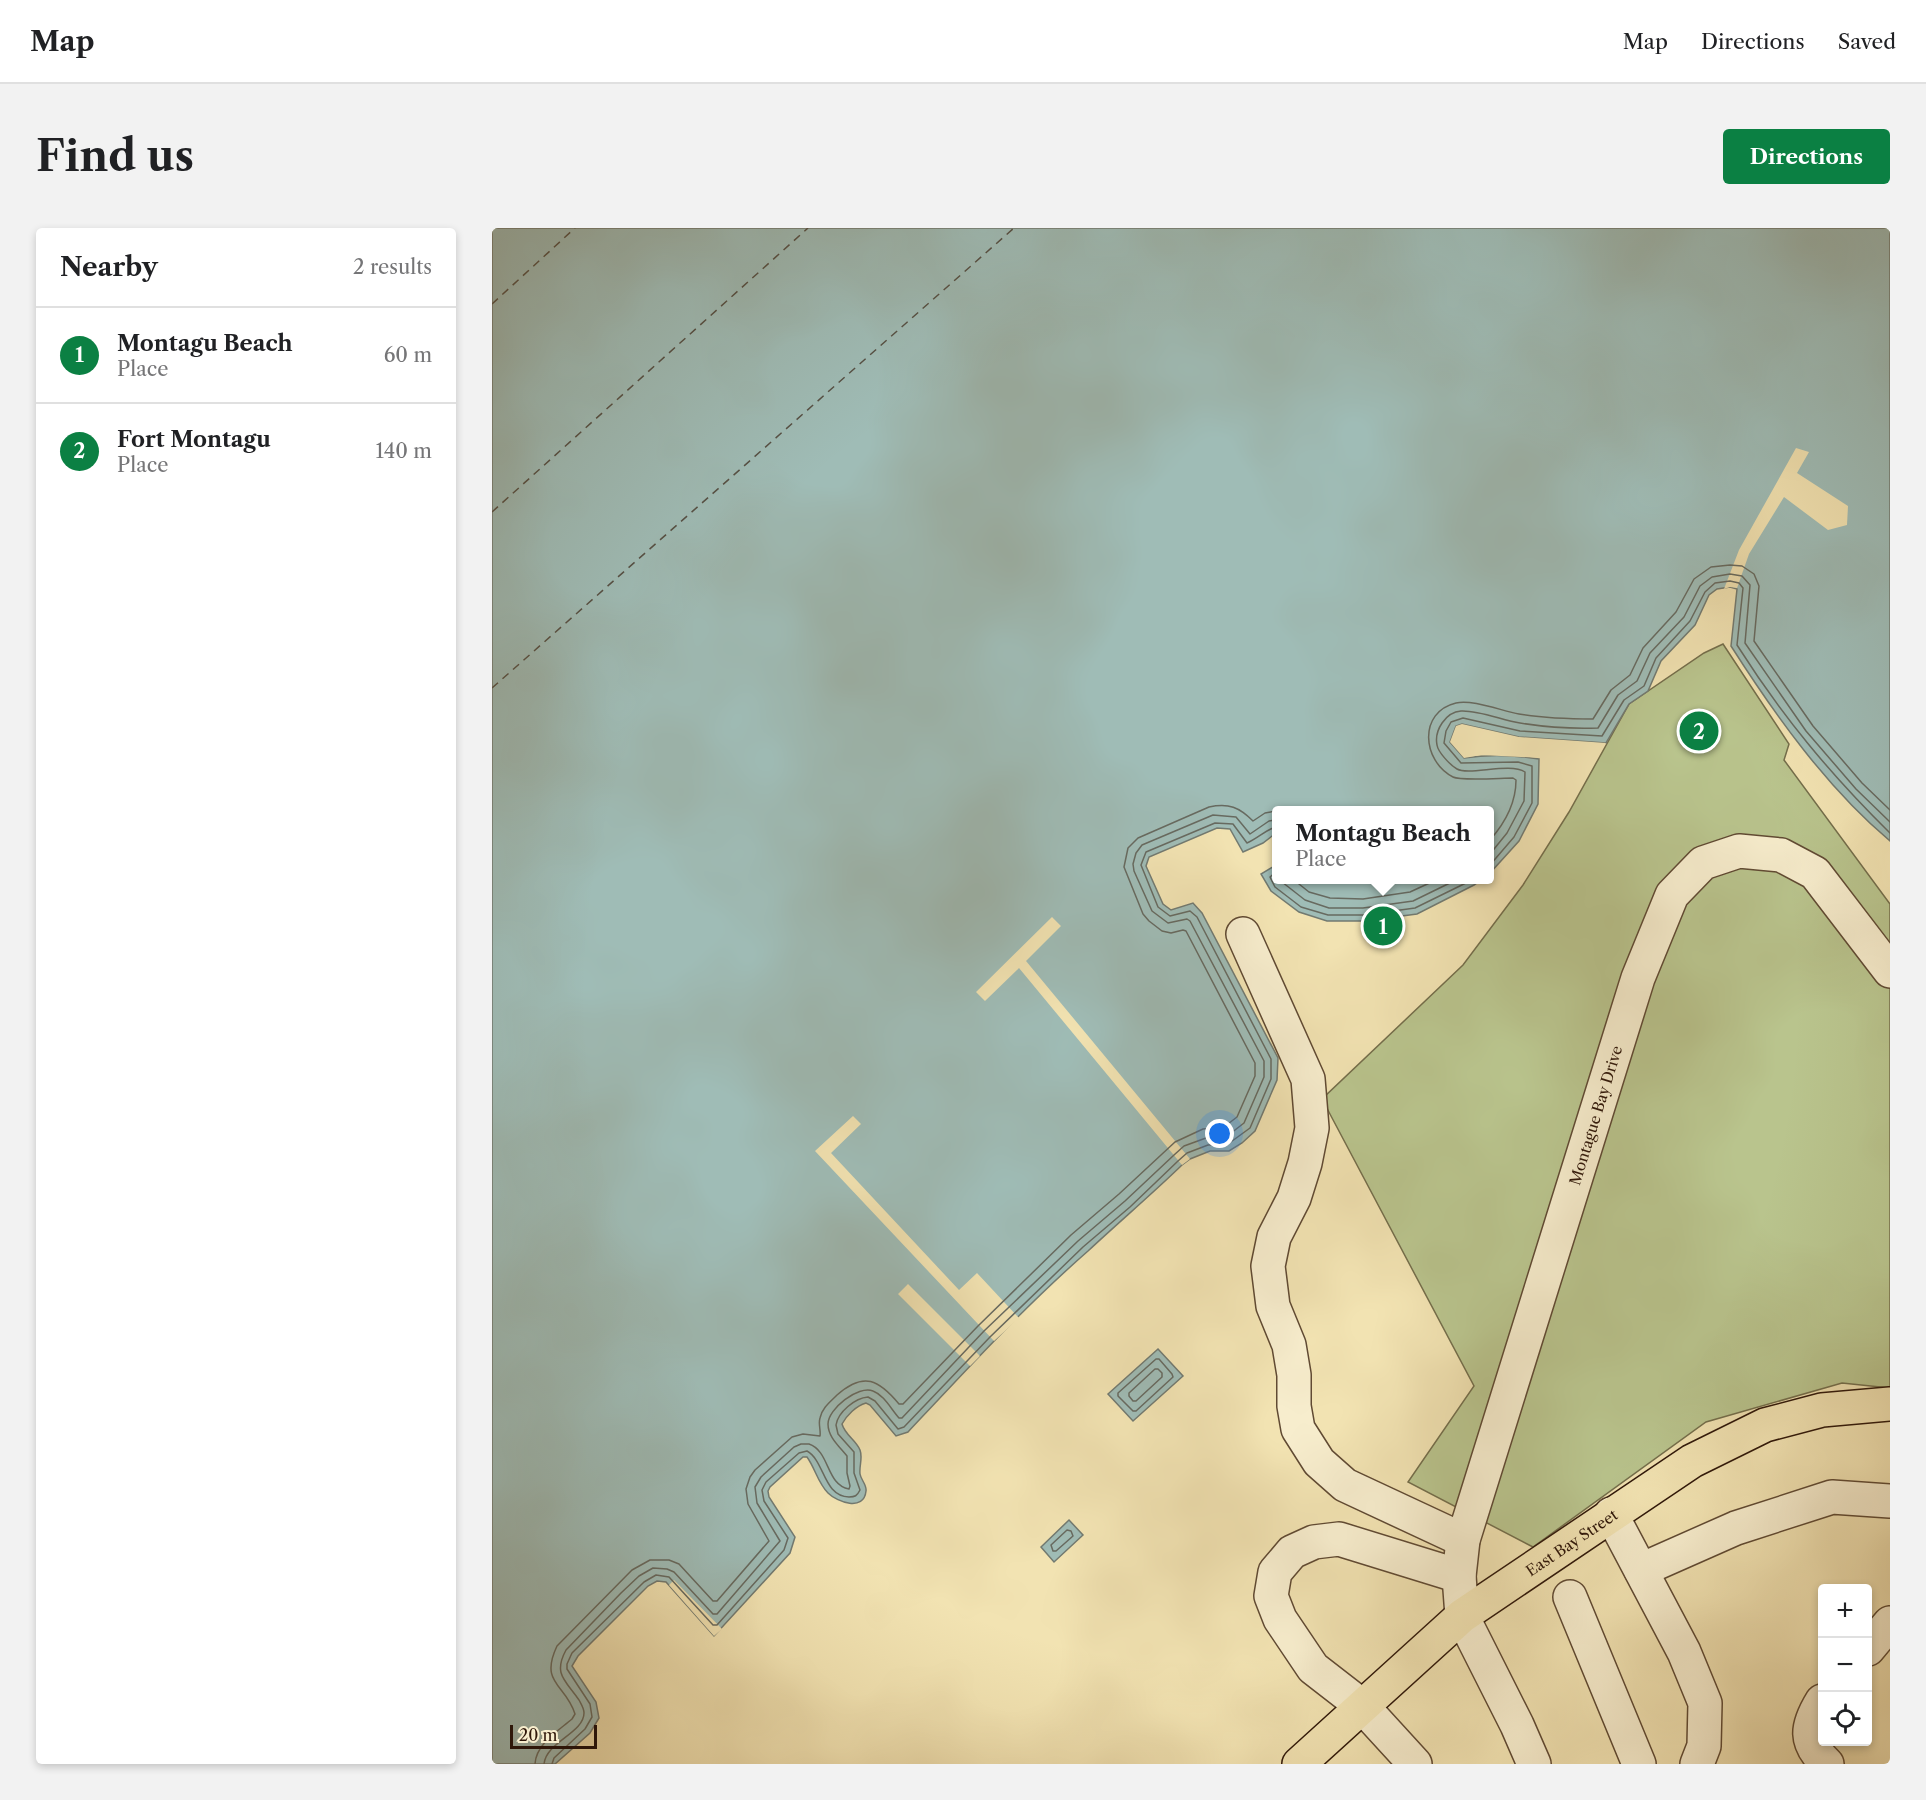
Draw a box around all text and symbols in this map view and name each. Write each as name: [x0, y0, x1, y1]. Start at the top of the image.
text: Map: [30, 24, 94, 58]
text: Map: [1623, 29, 1668, 54]
text: Directions: [1701, 29, 1805, 54]
text: Saved: [1838, 29, 1896, 54]
button: Directions: [1723, 129, 1890, 184]
text: Find us: [36, 130, 194, 182]
text: Nearby: [60, 251, 158, 283]
text: 2 results: [353, 255, 432, 279]
text: Montagu Beach: [117, 330, 293, 357]
text: 1: [75, 343, 84, 367]
text: 60 m: [384, 343, 432, 367]
text: Place: [117, 357, 168, 381]
text: Fort Montagu: [117, 426, 271, 453]
text: 2: [74, 439, 85, 463]
text: 140 m: [375, 439, 432, 463]
text: Place: [117, 453, 168, 477]
pin: 2: [1680, 708, 1718, 754]
popup: [1272, 806, 1494, 884]
text: Montagu Beach: [1295, 820, 1471, 847]
text: Place: [1295, 847, 1347, 871]
pin: 1: [1364, 904, 1402, 948]
street label: Montague Bay Drive: [1565, 1043, 1626, 1187]
your location: [1205, 1119, 1234, 1148]
street label: East Bay Street: [1522, 1504, 1621, 1580]
map controls: [1818, 1584, 1872, 1746]
button: +: [1818, 1584, 1872, 1638]
button: −: [1818, 1638, 1872, 1692]
button: locate: [1818, 1692, 1872, 1746]
scale bar: [510, 1722, 597, 1750]
text: 20 m: [519, 1725, 558, 1745]

